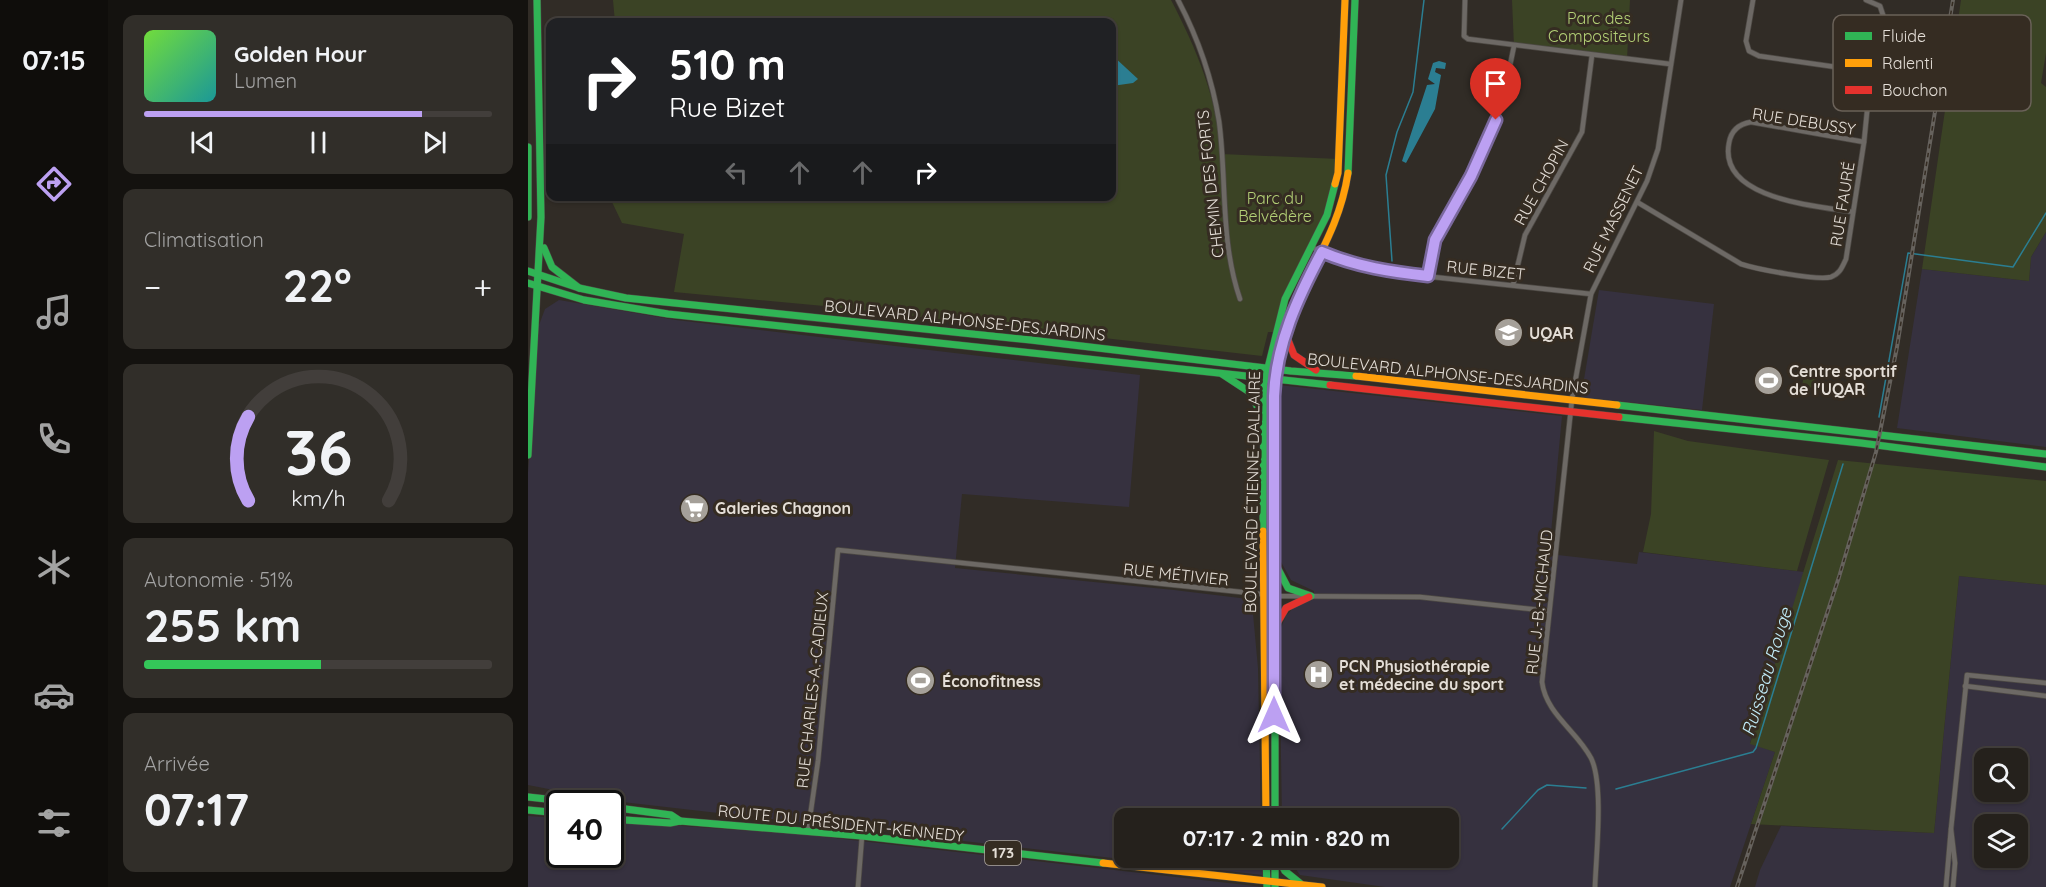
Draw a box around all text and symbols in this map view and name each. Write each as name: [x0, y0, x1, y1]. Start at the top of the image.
park label: Parc des Compositeurs: [1548, 8, 1650, 46]
legend: [1833, 15, 2031, 111]
text: Fluide: [1882, 26, 1926, 46]
text: 510 m: [669, 38, 786, 91]
text: Golden Hour: [234, 40, 367, 68]
icon: right: [570, 42, 648, 120]
text: 07:15: [22, 43, 86, 77]
text: Ralenti: [1882, 53, 1933, 73]
pin: [1470, 58, 1521, 120]
icon: arrive: [1479, 67, 1512, 100]
text: Lumen: [234, 68, 297, 93]
text: Bouchon: [1882, 80, 1947, 100]
text: Rue Bizet: [669, 90, 785, 124]
street label: RUE DEBUSSY: [1751, 103, 1857, 139]
street label: CHEMIN DES FORTS: [1192, 109, 1228, 259]
icon: previous: [186, 126, 219, 159]
icon: pause: [302, 126, 335, 159]
icon: next: [418, 126, 451, 159]
street label: RUE CHOPIN: [1509, 136, 1573, 228]
icon: left: [720, 156, 753, 189]
icon: ahead: [783, 156, 816, 189]
icon: ahead: [846, 156, 879, 189]
icon: right: [909, 156, 942, 189]
street label: RUE FAURÉ: [1825, 160, 1859, 248]
street label: RUE MASSENET: [1578, 162, 1648, 276]
icon: directions: [33, 163, 75, 205]
park label: Parc du Belvédère: [1238, 188, 1312, 226]
text: Climatisation: [144, 227, 264, 252]
street label: RUE BIZET: [1446, 256, 1527, 284]
text: 22°: [283, 257, 352, 313]
text: −: [144, 266, 161, 307]
text: +: [473, 266, 492, 307]
icon: music: [33, 291, 75, 333]
street label: BOULEVARD ALPHONSE-DESJARDINS: [823, 295, 1107, 345]
school or university icon: UQAR: [1492, 317, 1524, 349]
place label: UQAR: [1529, 323, 1574, 343]
street label: BOULEVARD ALPHONSE-DESJARDINS: [1306, 348, 1590, 398]
place label: Centre sportif de l'UQAR: [1789, 361, 1897, 399]
sports icon: Centre sportif de l'UQAR: [1752, 364, 1784, 396]
street label: BOULEVARD ÉTIENNE-DALLAIRE: [1240, 371, 1264, 613]
text: 36: [284, 413, 352, 491]
icon: phone: [33, 418, 75, 460]
text: km/h: [291, 485, 345, 511]
supermarket icon: Galeries Chagnon: [678, 492, 710, 524]
place label: Galeries Chagnon: [715, 498, 851, 518]
street label: RUE J.-B.-MICHAUD: [1521, 529, 1557, 675]
icon: climate: [33, 546, 75, 588]
street label: RUE MÉTIVIER: [1122, 559, 1230, 589]
text: Autonomie · 51%: [144, 567, 293, 592]
street label: RUE CHARLES-A.-CADIEUX: [792, 591, 832, 789]
text: 255 km: [144, 597, 301, 653]
water label: Ruisseau Rouge: [1736, 604, 1797, 739]
place label: PCN Physiothérapie et médecine du sport: [1339, 656, 1504, 694]
hospital icon: PCN Physiothérapie et médecine du sport: [1302, 659, 1334, 691]
sports icon: Éconofitness: [905, 665, 937, 697]
place label: Éconofitness: [942, 671, 1041, 691]
icon: car: [33, 674, 75, 716]
position arrow: [1242, 683, 1306, 747]
map controls: [1974, 748, 2028, 868]
button: search: [1974, 748, 2028, 802]
text: Arrivée: [144, 751, 210, 776]
text: 07:17: [144, 781, 249, 837]
speed limit sign: 40: [546, 790, 624, 868]
street label: ROUTE DU PRÉSIDENT-KENNEDY: [717, 800, 965, 846]
icon: filters: [33, 802, 75, 844]
button: layers: [1974, 814, 2028, 868]
text: 07:17 · 2 min · 820 m: [1183, 824, 1390, 852]
road number: 173: [985, 841, 1021, 865]

